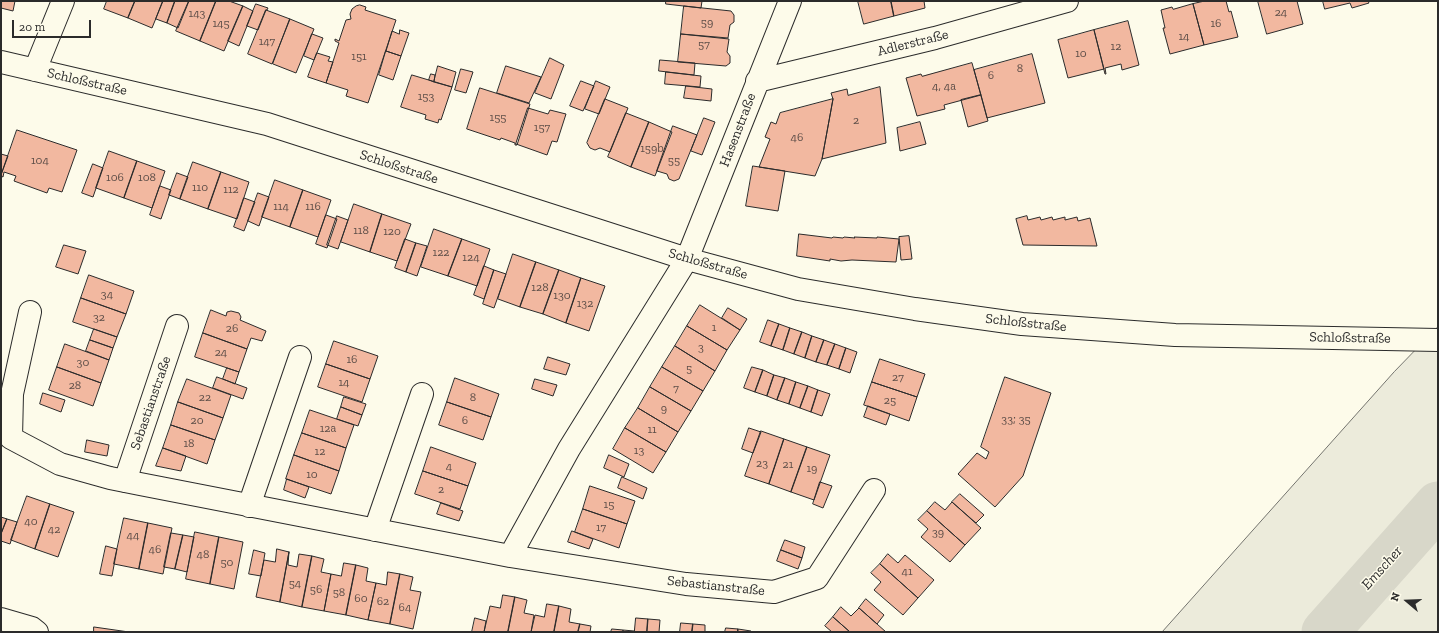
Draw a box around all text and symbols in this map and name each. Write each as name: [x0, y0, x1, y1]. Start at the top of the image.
house number: 24: [1275, 6, 1287, 20]
house number: 143: [189, 7, 205, 21]
scale bar: [14, 12, 93, 38]
house number: 59: [701, 16, 713, 30]
house number: 145: [212, 17, 230, 31]
house number: 16: [1211, 17, 1221, 31]
text: 20 m: [19, 20, 45, 34]
street label: Adlerstraße: [876, 26, 950, 60]
house number: 14: [1178, 30, 1190, 44]
house number: 147: [259, 35, 275, 49]
house number: 57: [698, 38, 710, 52]
house number: 12: [1111, 40, 1121, 54]
house number: 10: [1075, 47, 1087, 61]
house number: 151: [351, 50, 367, 64]
house number: 8: [1017, 62, 1023, 76]
street label: Schloßstraße: [45, 65, 129, 99]
house number: 6: [988, 69, 994, 83]
house number: 4, 4a: [932, 80, 956, 94]
house number: 153: [418, 90, 434, 104]
street label: Hasenstraße: [716, 91, 760, 169]
house number: 155: [490, 111, 506, 125]
house number: 2: [853, 114, 859, 128]
house number: 157: [534, 121, 550, 135]
house number: 46: [791, 131, 803, 145]
house number: 159b: [640, 142, 664, 156]
street label: Schloßstraße: [358, 146, 440, 188]
house number: 104: [31, 154, 49, 168]
house number: 55: [668, 154, 680, 168]
house number: 106: [106, 171, 124, 185]
house number: 108: [138, 171, 156, 185]
house number: 110: [192, 181, 208, 195]
house number: 112: [223, 183, 239, 197]
house number: 114: [273, 200, 289, 214]
house number: 116: [305, 200, 321, 214]
house number: 118: [353, 224, 369, 238]
house number: 120: [383, 225, 401, 239]
street label: Schloßstraße: [667, 245, 749, 283]
house number: 122: [433, 246, 449, 260]
house number: 124: [462, 251, 480, 265]
house number: 128: [531, 281, 549, 295]
house number: 34: [101, 288, 113, 302]
house number: 130: [553, 289, 571, 303]
house number: 132: [577, 297, 593, 311]
street label: Schloßstraße: [985, 310, 1067, 336]
house number: 32: [93, 311, 105, 325]
house number: 1: [712, 321, 716, 335]
house number: 26: [226, 322, 238, 336]
street label: Schloßstraße: [1309, 329, 1391, 347]
house number: 3: [698, 341, 704, 355]
house number: 24: [215, 346, 227, 360]
house number: 16: [347, 353, 357, 367]
street label: Sebastianstraße: [127, 354, 175, 452]
house number: 30: [77, 356, 89, 370]
house number: 5: [686, 362, 692, 376]
house number: 27: [892, 371, 904, 385]
house number: 14: [338, 376, 350, 390]
house number: 28: [69, 379, 81, 393]
house number: 7: [673, 382, 679, 396]
house number: 22: [199, 391, 211, 405]
house number: 8: [470, 391, 476, 405]
house number: 25: [884, 394, 896, 408]
house number: 9: [661, 402, 667, 416]
house number: 33; 35: [1001, 413, 1031, 427]
house number: 20: [190, 414, 204, 428]
house number: 6: [462, 414, 468, 428]
house number: 12a: [320, 422, 336, 436]
house number: 11: [647, 423, 657, 437]
house number: 18: [183, 437, 195, 451]
house number: 13: [634, 444, 644, 458]
house number: 12: [315, 445, 325, 459]
house number: 23: [756, 457, 768, 471]
house number: 21: [783, 458, 793, 472]
house number: 4: [446, 460, 452, 474]
house number: 19: [807, 462, 817, 476]
house number: 10: [306, 468, 318, 482]
house number: 2: [438, 483, 444, 497]
house number: 15: [604, 498, 614, 512]
house number: 40: [24, 515, 38, 529]
house number: 17: [596, 521, 606, 535]
house number: 42: [48, 523, 60, 537]
house number: 39: [932, 526, 944, 540]
house number: 44: [127, 529, 139, 543]
water label: Emscher: [1358, 542, 1406, 594]
house number: 46: [149, 543, 161, 557]
house number: 48: [197, 548, 209, 562]
house number: 50: [220, 556, 234, 570]
house number: 41: [901, 565, 913, 579]
street label: Sebastianstraße: [666, 573, 766, 599]
house number: 54: [289, 577, 301, 591]
north arrow: [1387, 581, 1427, 621]
house number: 56: [310, 583, 322, 597]
house number: 58: [333, 586, 345, 600]
text: N: [1388, 591, 1403, 603]
house number: 60: [354, 592, 368, 606]
house number: 62: [377, 595, 389, 609]
house number: 64: [399, 601, 411, 615]

